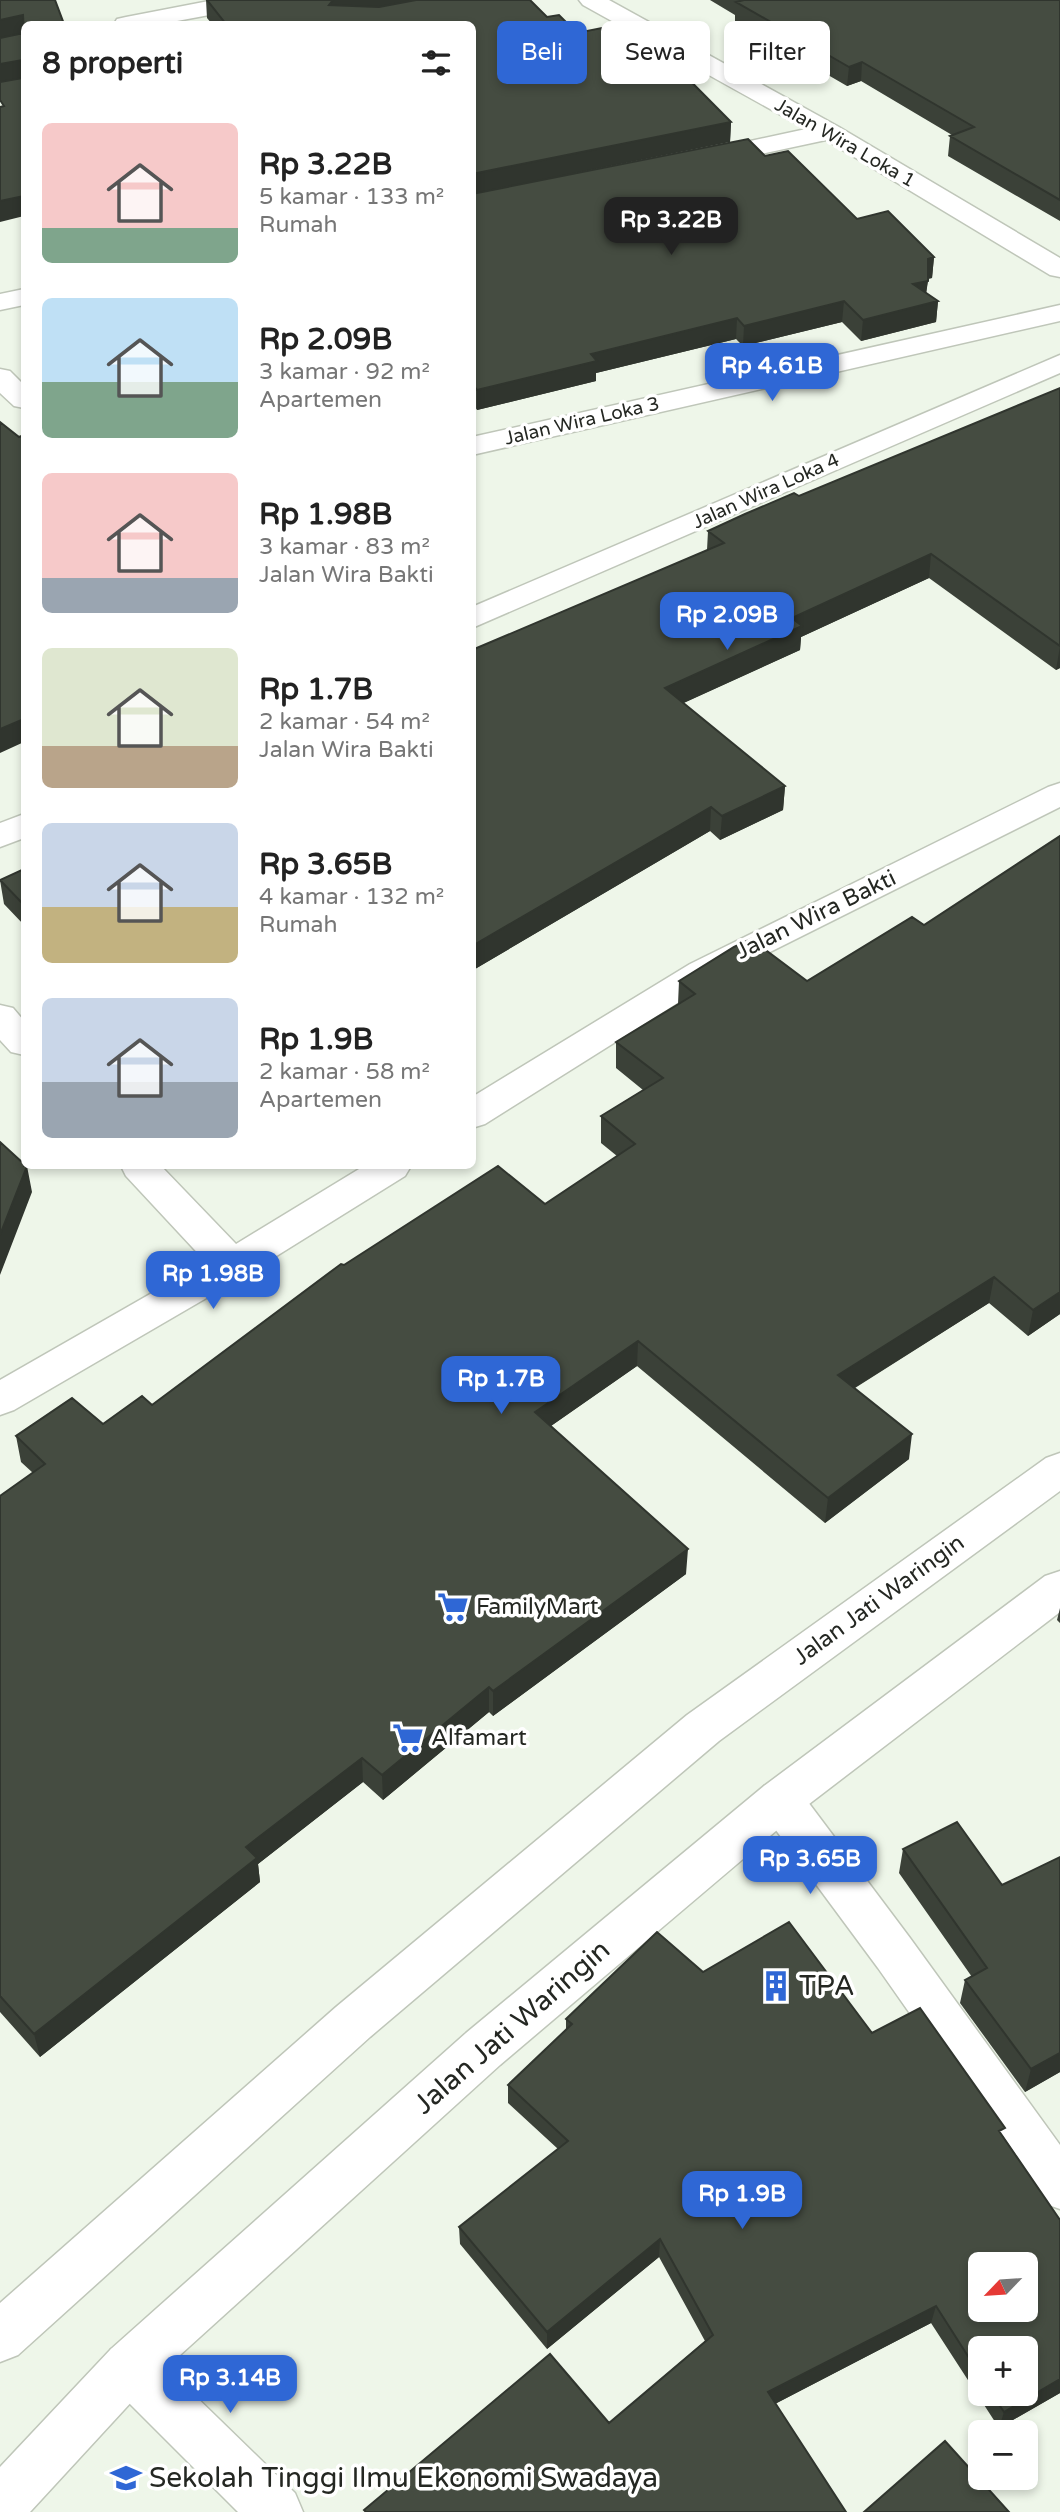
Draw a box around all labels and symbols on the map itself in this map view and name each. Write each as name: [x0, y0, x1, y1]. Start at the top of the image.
street label: Jalan Wira Loka 1: [771, 94, 919, 192]
pin: Rp 3.22B: [599, 198, 743, 257]
pin: Rp 4.61B: [700, 344, 844, 403]
street label: Jalan Wira Loka 3: [502, 392, 662, 450]
street label: Jalan Wira Loka 4: [689, 449, 843, 533]
pin: Rp 2.09B: [655, 592, 799, 652]
street label: Jalan Wira Bakti: [731, 864, 901, 966]
pin: Rp 1.98B: [141, 1252, 285, 1311]
pin: Rp 1.7B: [436, 1356, 566, 1416]
street label: Jalan Jati Waringin: [788, 1529, 970, 1671]
supermarket icon: FamilyMart: [436, 1590, 470, 1624]
place label: FamilyMart: [476, 1593, 599, 1621]
supermarket icon: Alfamart: [391, 1721, 425, 1755]
place label: Alfamart: [431, 1724, 527, 1752]
pin: Rp 3.65B: [738, 1836, 882, 1896]
street label: Jalan Jati Waringin: [407, 1933, 617, 2121]
building icon: TPA: [759, 1969, 793, 2003]
place label: TPA: [799, 1969, 855, 2003]
pin: Rp 1.9B: [677, 2172, 807, 2231]
north arrow: [968, 2252, 1038, 2322]
pin: Rp 3.14B: [158, 2356, 302, 2415]
school or university icon: Sekolah Tinggi Ilmu Ekonomi Swadaya: [109, 2461, 143, 2495]
place label: Sekolah Tinggi Ilmu Ekonomi Swadaya: [149, 2461, 658, 2495]

